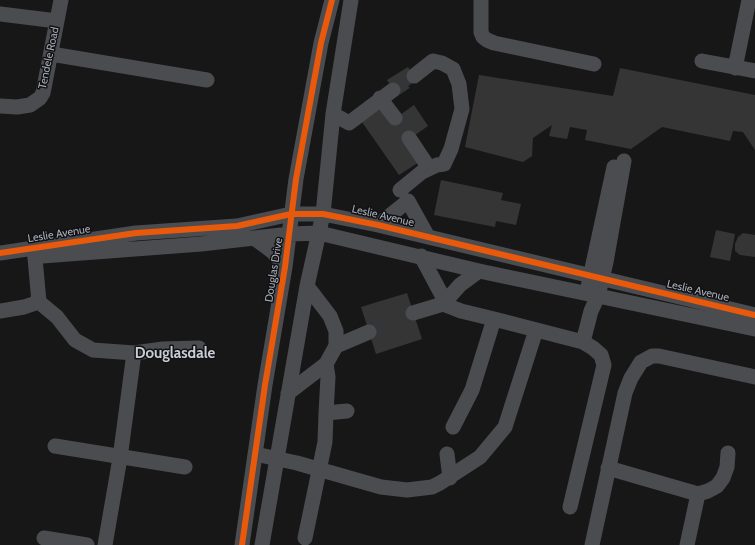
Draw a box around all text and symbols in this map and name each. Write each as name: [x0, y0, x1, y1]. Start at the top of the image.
street label: Tendele Road: [36, 26, 62, 90]
street label: Leslie Avenue: [351, 202, 415, 230]
street label: Leslie Avenue: [27, 223, 91, 245]
street label: Douglas Drive: [262, 237, 286, 303]
street label: Leslie Avenue: [666, 277, 730, 305]
district label: Douglasdale: [135, 345, 215, 363]

